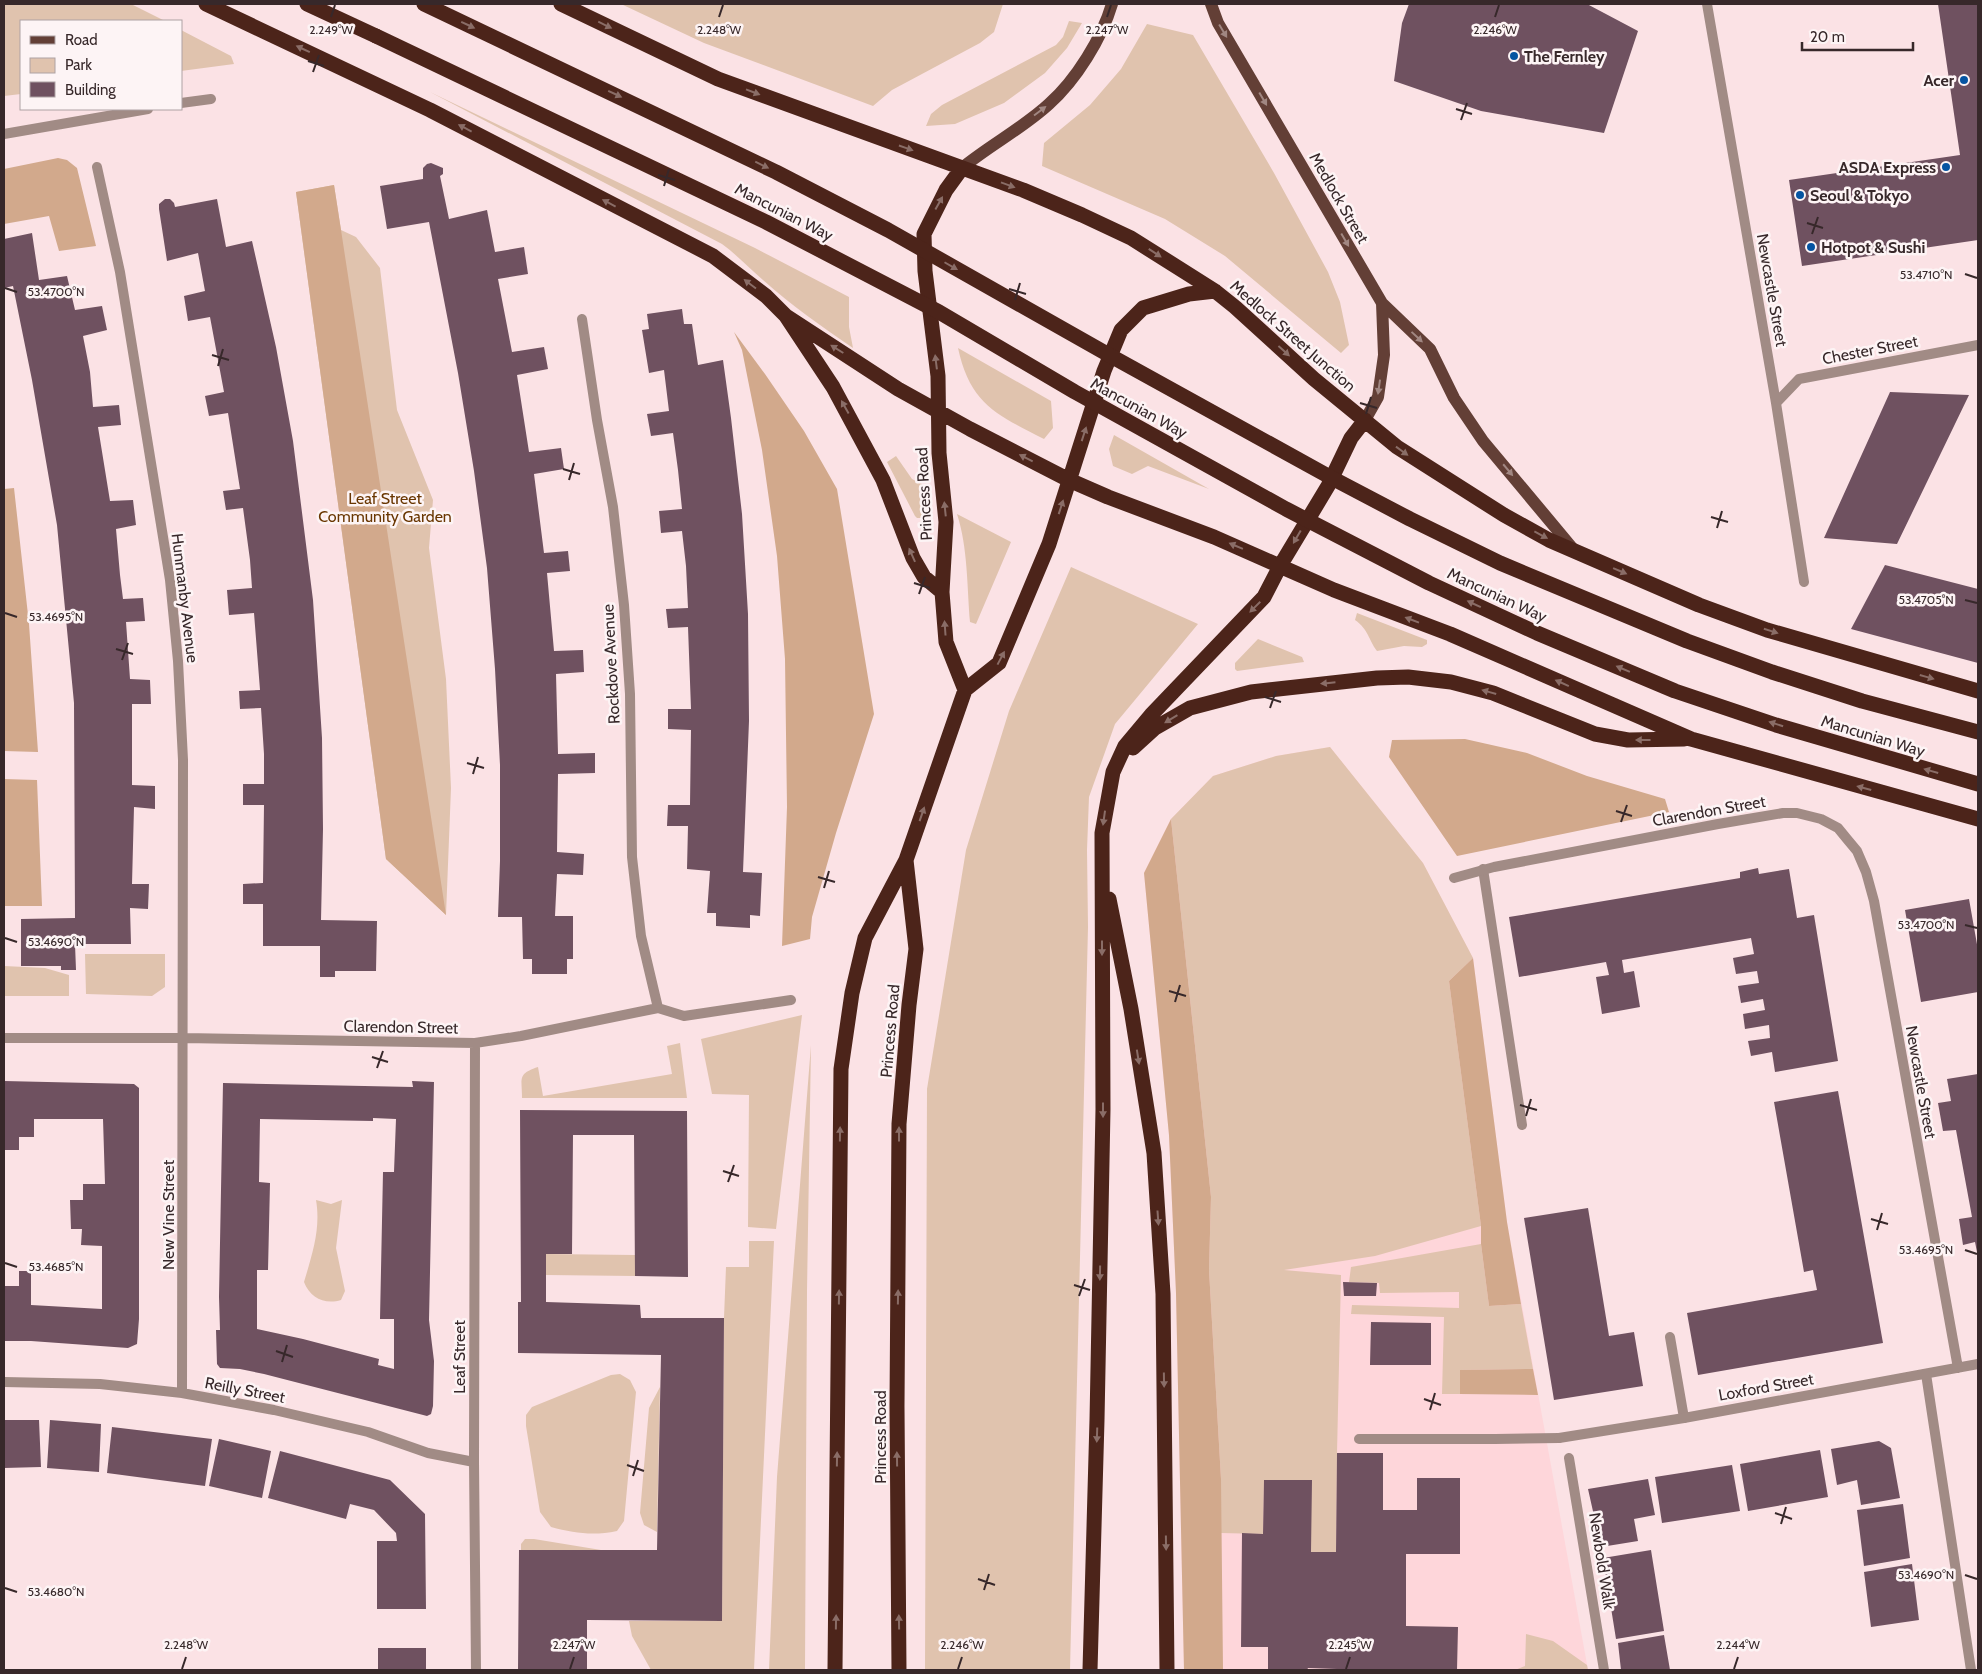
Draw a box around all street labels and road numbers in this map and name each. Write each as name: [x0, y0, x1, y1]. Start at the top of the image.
street label: Medlock Street: [1305, 149, 1373, 247]
street label: Mancunian Way: [732, 179, 836, 245]
street label: Newcastle Street: [1753, 232, 1791, 349]
street label: Medlock Street Junction: [1226, 276, 1360, 396]
street label: Chester Street: [1821, 331, 1920, 369]
street label: Mancunian Way: [1087, 374, 1191, 442]
street label: Princess Road: [912, 447, 936, 541]
street label: Hunmanby Avenue: [168, 532, 202, 664]
street label: Mancunian Way: [1444, 564, 1550, 626]
street label: Rockdove Avenue: [598, 604, 624, 724]
street label: Mancunian Way: [1819, 711, 1927, 761]
street label: Clarendon Street: [1651, 792, 1768, 830]
street label: Princess Road: [876, 984, 904, 1078]
street label: Clarendon Street: [344, 1017, 459, 1038]
street label: Newcastle Street: [1902, 1024, 1940, 1141]
street label: New Vine Street: [159, 1159, 178, 1270]
street label: Leaf Street: [450, 1320, 469, 1394]
street label: Loxford Street: [1717, 1369, 1816, 1405]
street label: Reilly Street: [203, 1373, 287, 1407]
street label: Princess Road: [871, 1390, 890, 1484]
street label: Newbold Walk: [1585, 1511, 1619, 1612]

